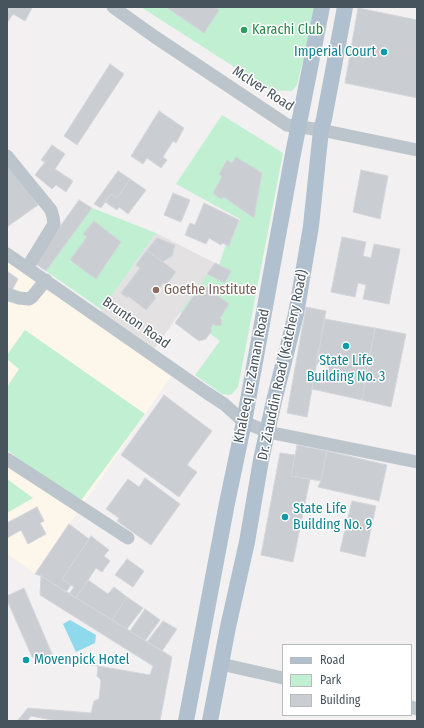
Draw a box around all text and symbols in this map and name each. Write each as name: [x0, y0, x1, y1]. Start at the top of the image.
place label: Karachi Club: [252, 22, 323, 38]
marker: Karachi Club: [239, 25, 249, 35]
place label: Imperial Court: [294, 44, 376, 60]
marker: Imperial Court: [379, 47, 389, 57]
street label: Mclver Road: [229, 63, 297, 115]
street label: Dr. Ziauddin Road (Katchery Road): [255, 268, 311, 462]
place label: Goethe Institute: [164, 282, 257, 298]
marker: Goethe Institute: [151, 285, 161, 295]
street label: Brunton Road: [99, 294, 173, 352]
street label: Khaleeq uz Zaman Road: [231, 307, 273, 445]
marker: State Life Building No. 3: [341, 341, 351, 351]
place label: State Life Building No. 3: [307, 353, 385, 386]
place label: State Life Building No. 9: [293, 501, 372, 534]
marker: State Life Building No. 9: [280, 512, 290, 522]
legend: [282, 644, 412, 716]
place label: Movenpick Hotel: [34, 652, 129, 668]
text: Road: [320, 653, 345, 667]
marker: Movenpick Hotel: [21, 655, 31, 665]
text: Park: [320, 673, 341, 687]
text: Building: [320, 693, 360, 707]

